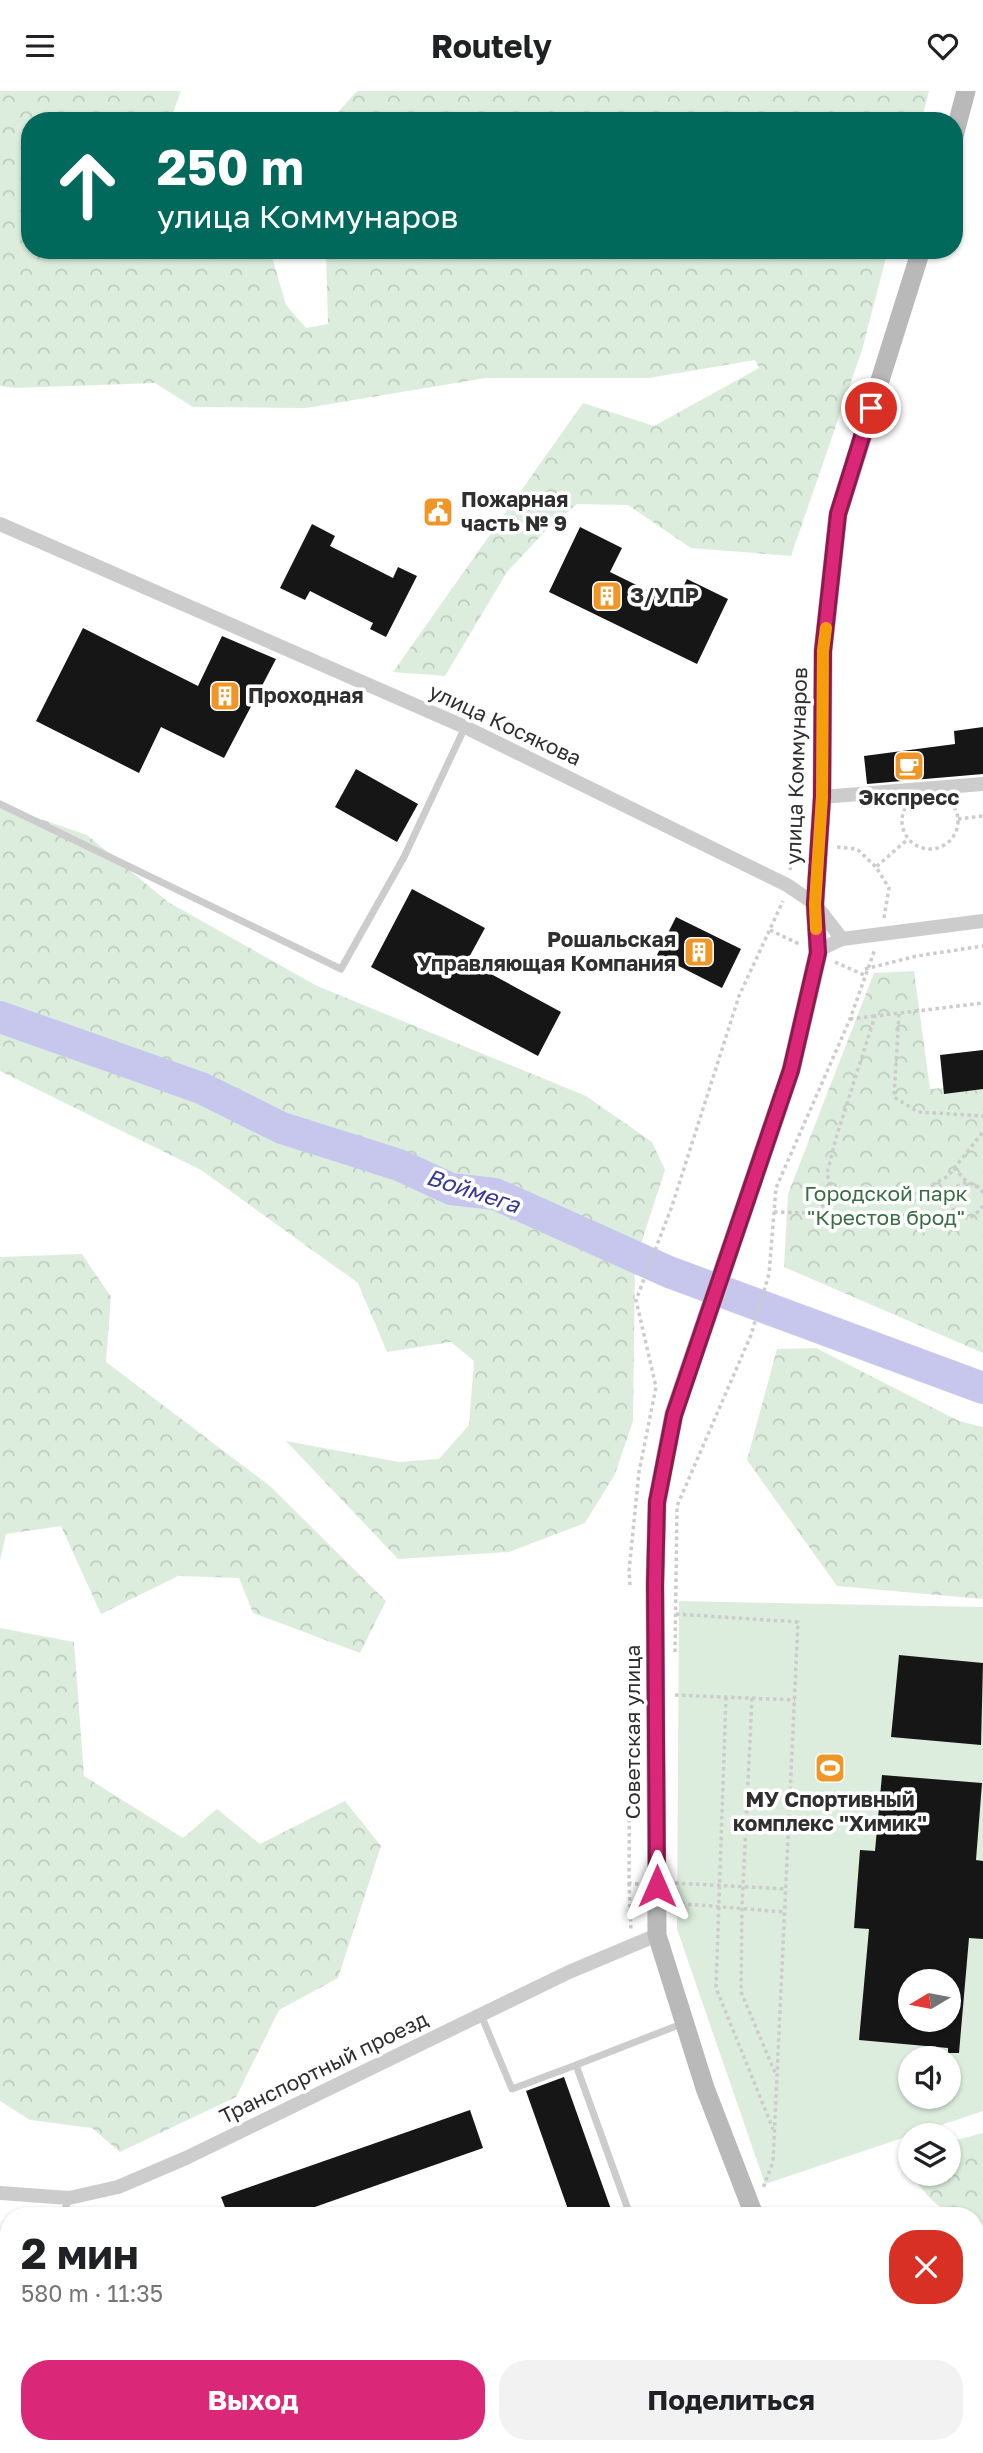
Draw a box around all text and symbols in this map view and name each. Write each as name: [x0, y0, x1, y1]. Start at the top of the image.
icon: menu: [21, 27, 59, 65]
text: Routely: [431, 27, 552, 65]
icon: heart: [924, 27, 962, 65]
text: 250 m: [157, 137, 304, 196]
icon: ahead: [42, 140, 133, 231]
text: улица Коммунаров: [157, 197, 458, 235]
pin: [841, 378, 901, 438]
icon: arrive: [852, 389, 890, 427]
place label: Пожарная часть № 9: [461, 486, 568, 536]
public building icon: Пожарная часть № 9: [421, 495, 455, 529]
building icon: З/УПР: [590, 579, 624, 613]
place label: З/УПР: [630, 582, 699, 608]
street label: улица Коммунаров: [780, 667, 812, 865]
street label: улица Косякова: [425, 677, 586, 771]
building icon: Проходная: [208, 679, 242, 713]
place label: Проходная: [248, 682, 364, 708]
cafe icon: Экспресс: [892, 749, 926, 783]
place label: Экспресс: [859, 784, 959, 810]
place label: Рошальская Управляющая Компания: [417, 926, 676, 976]
building icon: Рошальская Управляющая Компания: [682, 935, 716, 969]
water label: Воймега: [423, 1162, 524, 1219]
park label: Городской парк "Крестов брод": [804, 1180, 968, 1230]
street label: Советская улица: [619, 1645, 645, 1819]
sports icon: МУ Спортивный комплекс "Химик": [813, 1751, 847, 1785]
place label: МУ Спортивный комплекс "Химик": [733, 1786, 927, 1836]
position arrow: [620, 1849, 694, 1923]
north arrow: [898, 1969, 961, 2032]
map controls: [898, 1969, 961, 2186]
street label: Транспортный проезд: [215, 2005, 432, 2129]
button: sound: [898, 2046, 961, 2109]
button: layers: [898, 2123, 961, 2186]
text: 2 мин: [21, 2228, 139, 2278]
button: close: [889, 2230, 963, 2304]
text: 580 m · 11:35: [21, 2279, 163, 2307]
button: Выход: [21, 2360, 485, 2440]
button: Поделиться: [499, 2360, 963, 2440]

